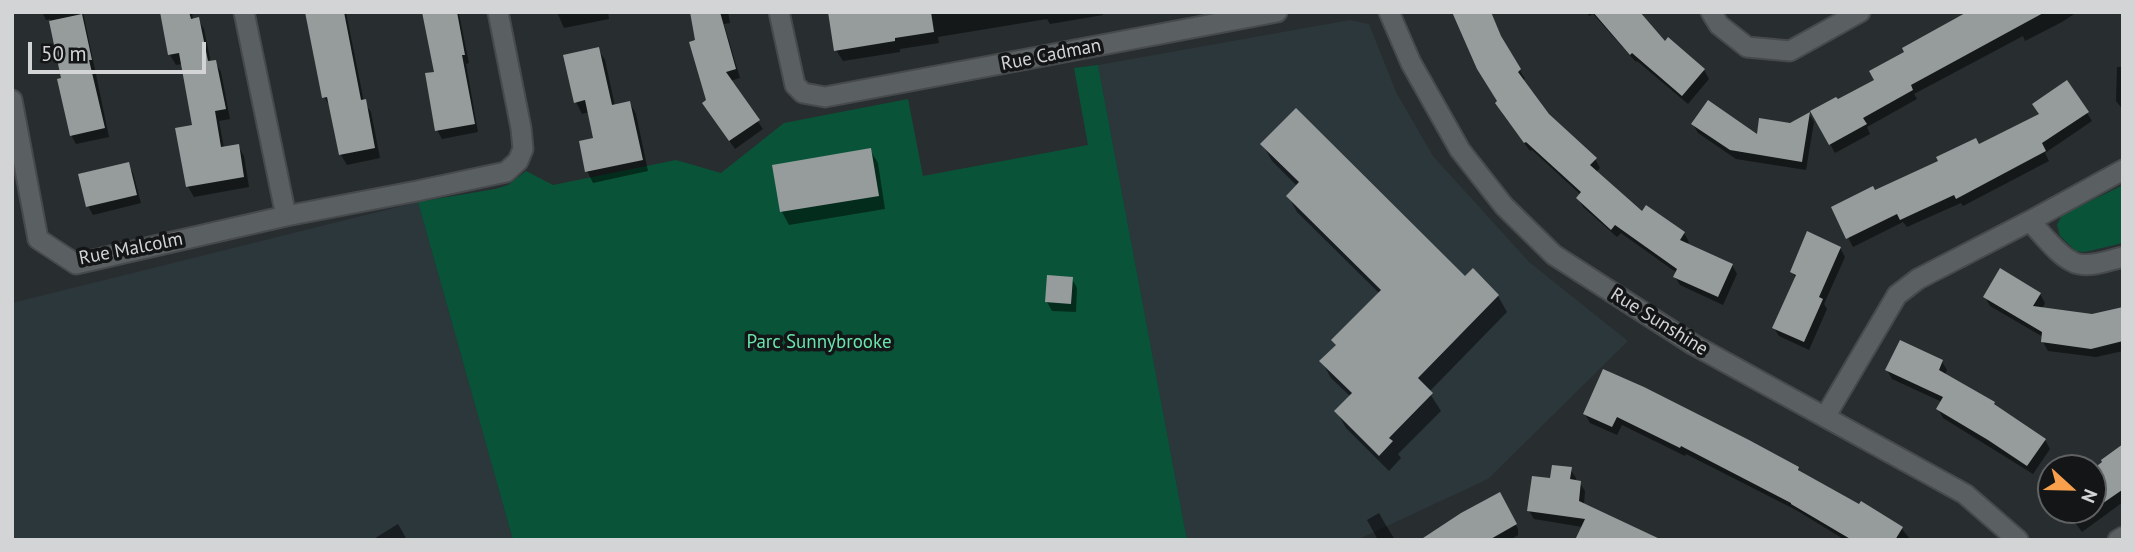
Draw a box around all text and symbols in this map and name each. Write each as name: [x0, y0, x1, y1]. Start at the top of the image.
scale bar: [32, 28, 210, 72]
street label: Rue Cadman: [999, 34, 1103, 76]
text: 50 m: [41, 40, 87, 67]
street label: Rue Malcolm: [77, 228, 185, 270]
street label: Rue Sunshine: [1606, 283, 1712, 361]
park label: Parc Sunnybrooke: [746, 332, 892, 354]
north arrow: [2037, 454, 2107, 524]
text: N: [2076, 486, 2103, 506]

